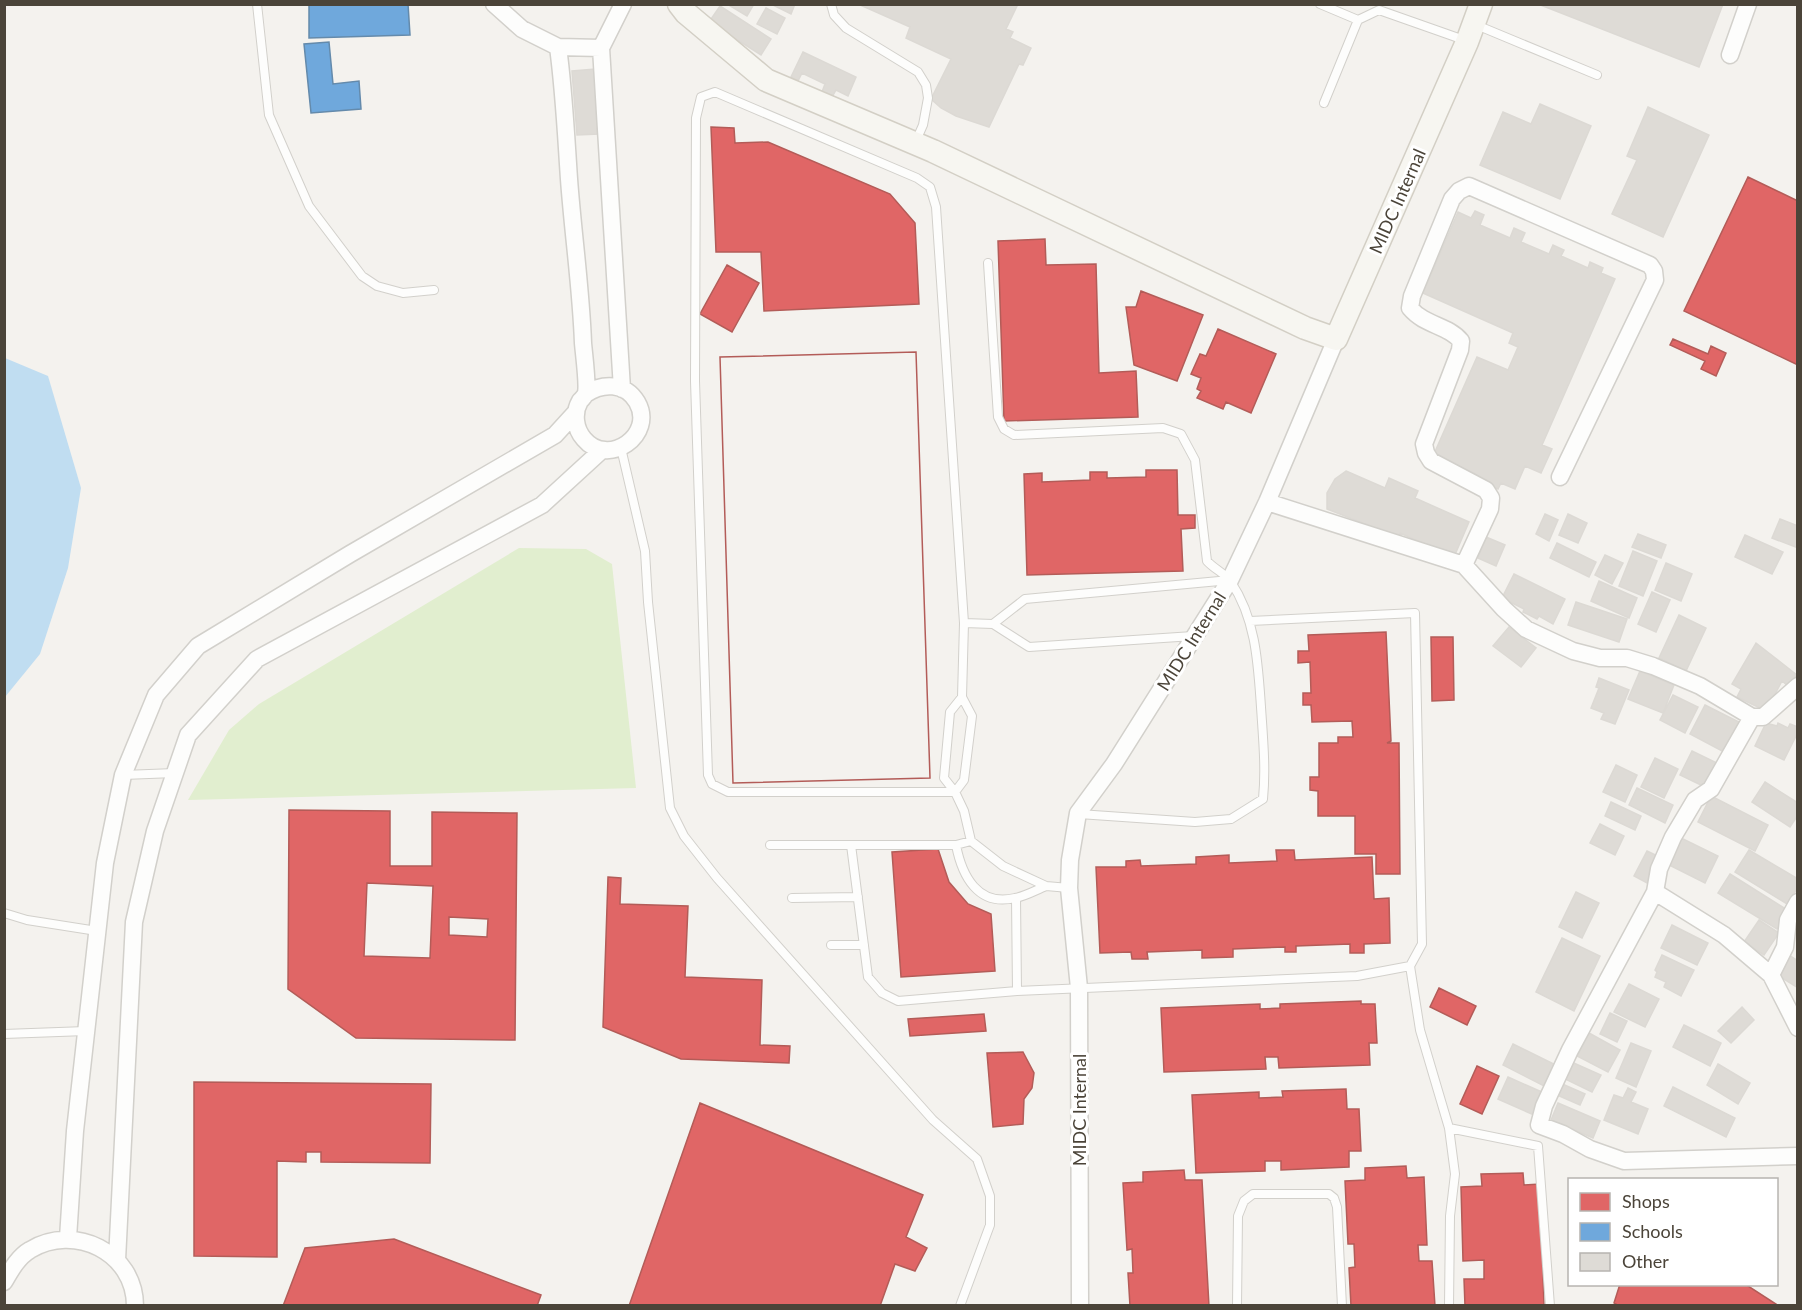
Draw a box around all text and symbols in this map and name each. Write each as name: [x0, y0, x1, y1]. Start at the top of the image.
street label: MIDC Internal: [1364, 145, 1430, 257]
street label: MIDC Internal: [1152, 587, 1230, 695]
street label: MIDC Internal: [1068, 1054, 1090, 1166]
legend: [1568, 1178, 1778, 1286]
text: Shops: [1622, 1190, 1670, 1212]
text: Schools: [1622, 1220, 1683, 1242]
text: Other: [1622, 1250, 1669, 1272]

